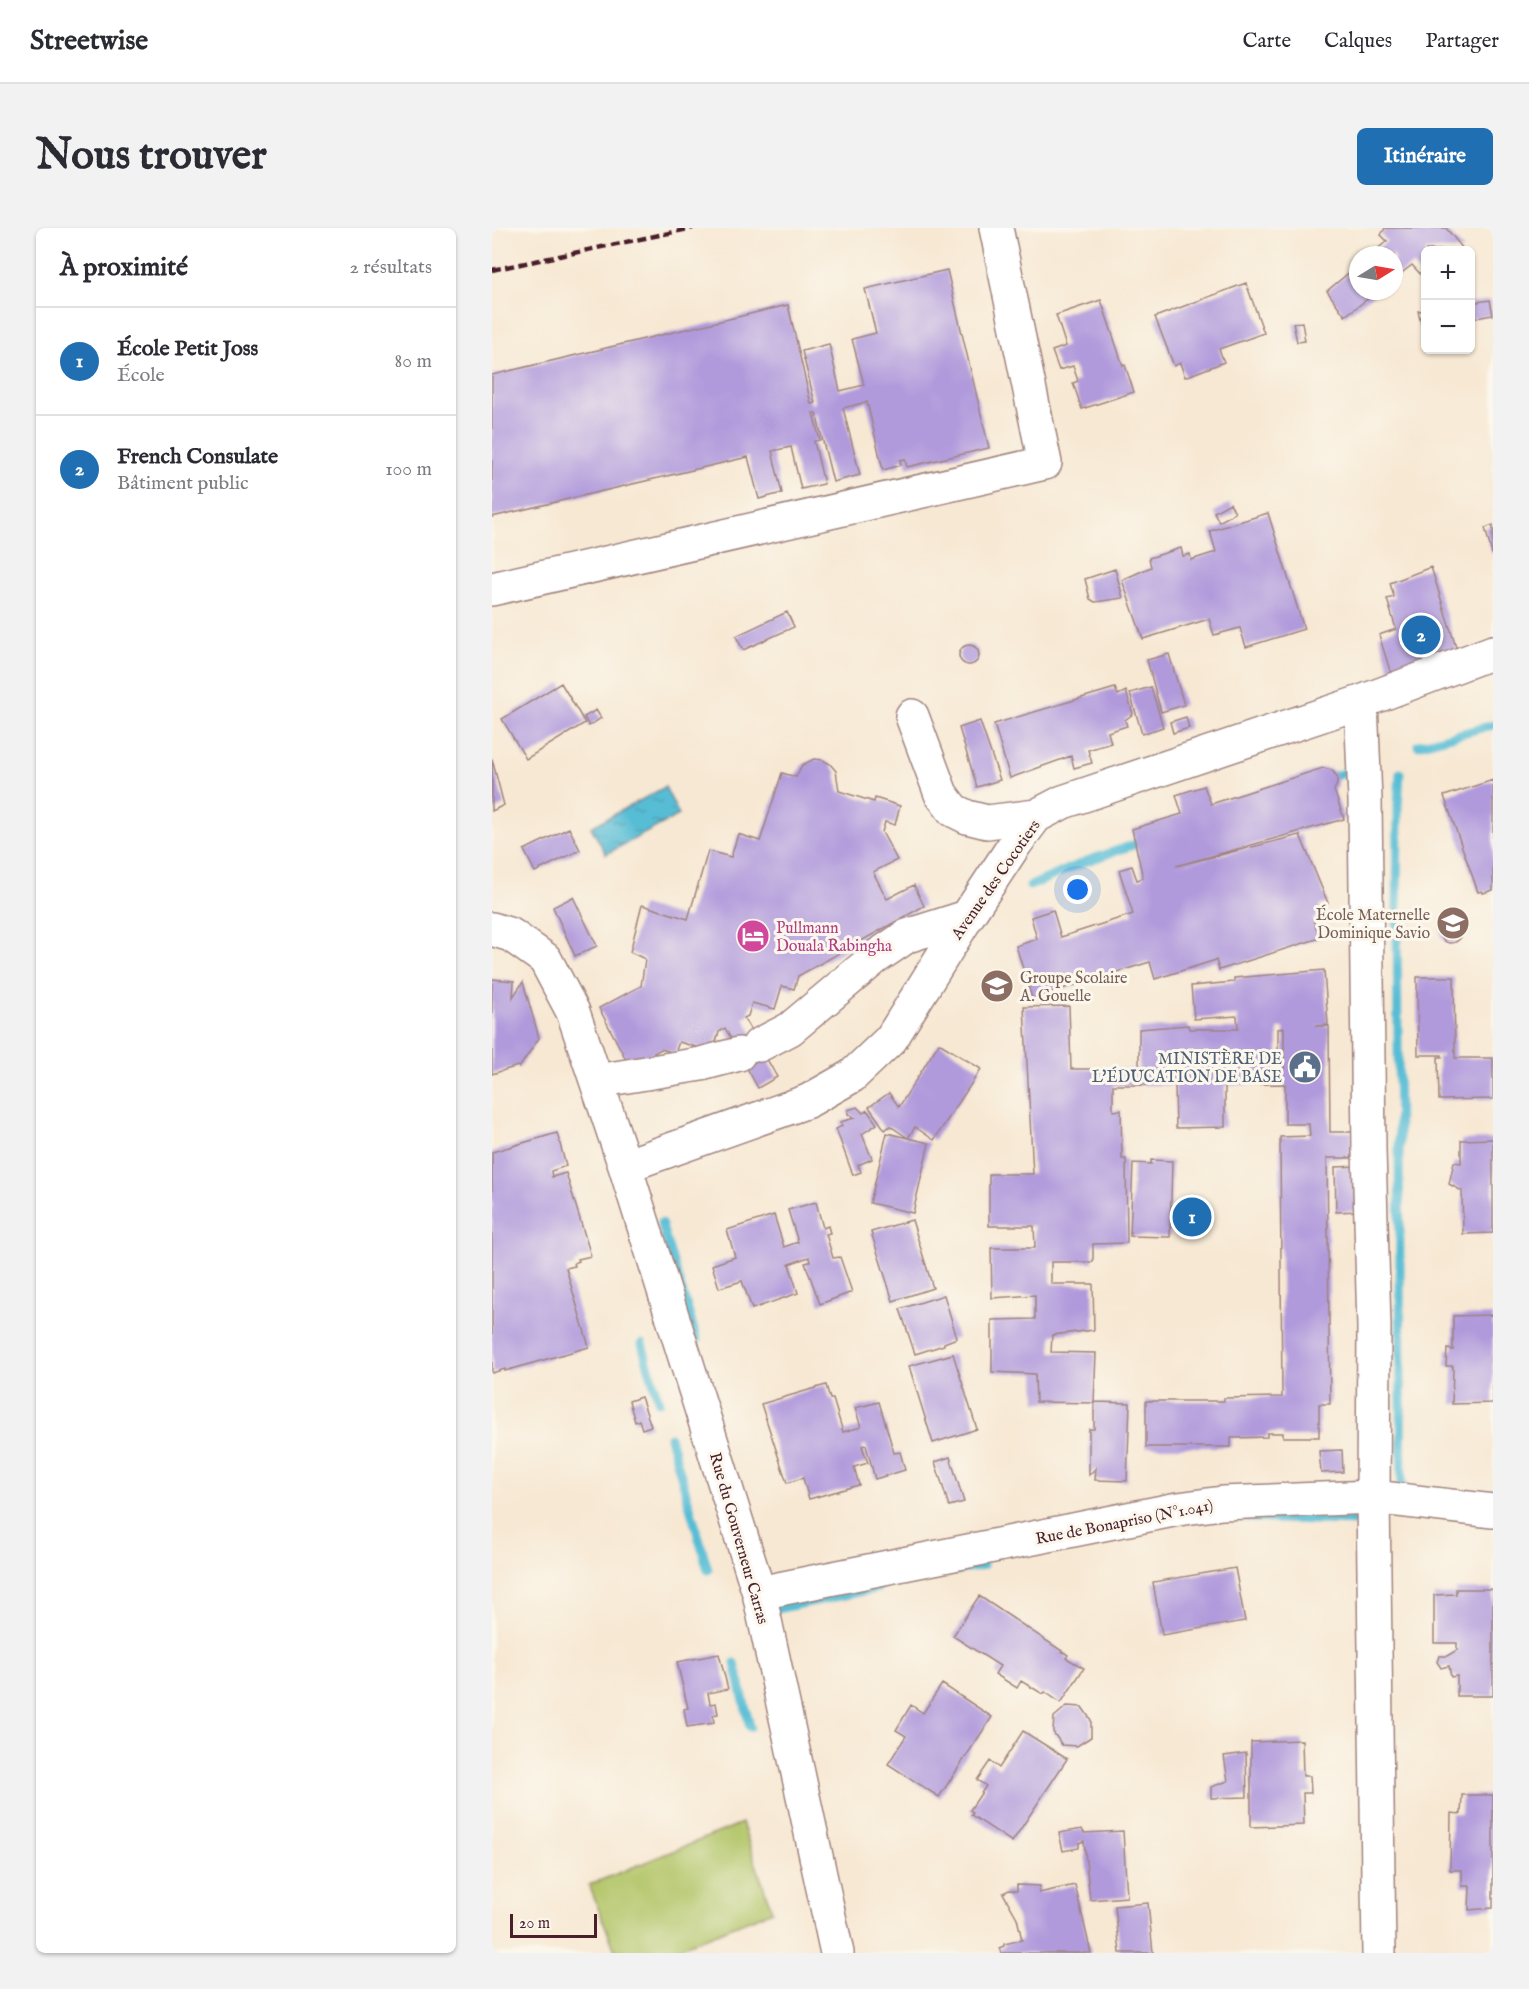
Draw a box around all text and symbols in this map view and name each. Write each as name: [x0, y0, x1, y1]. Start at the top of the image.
text: Streetwise: [30, 24, 148, 59]
text: Carte: [1242, 28, 1291, 55]
text: Calques: [1324, 28, 1392, 55]
text: Partager: [1425, 28, 1499, 55]
button: Itinéraire: [1357, 128, 1493, 185]
text: Nous trouver: [36, 130, 267, 183]
north arrow: [1349, 246, 1403, 300]
map controls: [1421, 246, 1475, 354]
button: +: [1421, 246, 1475, 300]
text: À proximité: [60, 251, 188, 284]
text: 2 résultats: [349, 255, 432, 280]
button: −: [1421, 300, 1475, 354]
text: École Petit Joss: [117, 335, 258, 363]
text: 1: [76, 349, 83, 374]
text: 80 m: [395, 349, 432, 374]
text: École: [117, 363, 165, 388]
text: French Consulate: [117, 443, 278, 471]
text: 2: [75, 457, 84, 482]
text: 100 m: [385, 457, 432, 482]
text: Bâtiment public: [117, 471, 249, 496]
pin: 2: [1402, 612, 1440, 658]
street label: Avenue des Cocotiers: [947, 816, 1046, 945]
your location: [1063, 875, 1092, 904]
place label: École Maternelle Dominique Savio: [1316, 904, 1430, 944]
school or university icon: École Maternelle Dominique Savio: [1435, 905, 1471, 941]
hotel icon: Pullmann Douala Rabingha: [735, 918, 771, 954]
place label: Pullmann Douala Rabingha: [776, 919, 892, 957]
school or university icon: Groupe Scolaire A. Gouelle: [979, 968, 1015, 1004]
place label: Groupe Scolaire A. Gouelle: [1019, 969, 1127, 1007]
place label: MINISTÈRE DE L'ÉDUCATION DE BASE: [1092, 1048, 1282, 1088]
public building icon: MINISTÈRE DE L'ÉDUCATION DE BASE: [1287, 1049, 1323, 1085]
pin: 1: [1172, 1194, 1212, 1240]
street label: Rue du Gouverneur Carras: [704, 1450, 772, 1627]
street label: Rue de Bonapriso (N°1.041): [1034, 1496, 1215, 1550]
scale bar: [510, 1911, 597, 1938]
text: 20 m: [519, 1914, 550, 1934]

